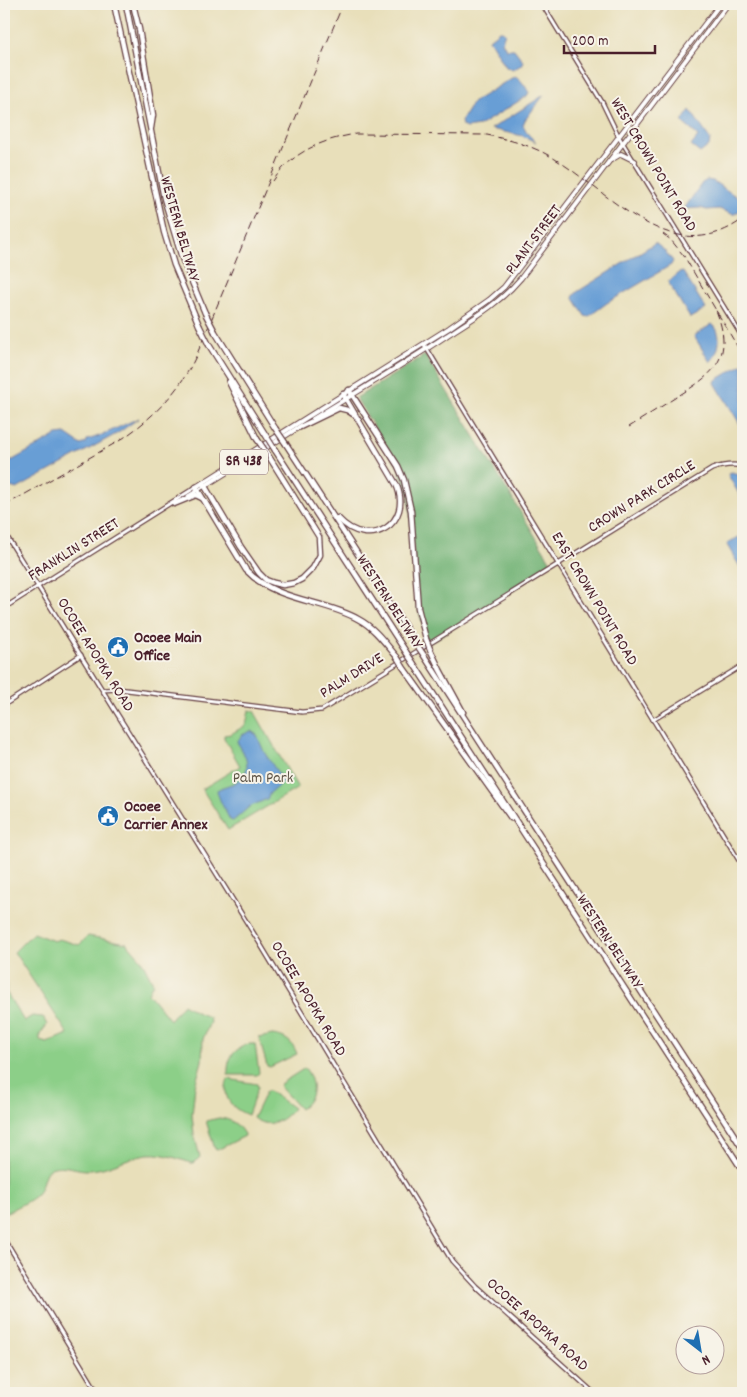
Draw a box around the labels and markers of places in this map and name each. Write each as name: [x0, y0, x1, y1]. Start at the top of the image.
place label: Ocoee Main Office: [134, 627, 202, 668]
public building icon: Ocoee Main Office: [106, 635, 130, 659]
place label: Ocoee Carrier Annex: [124, 796, 207, 837]
public building icon: Ocoee Carrier Annex: [96, 804, 120, 828]

